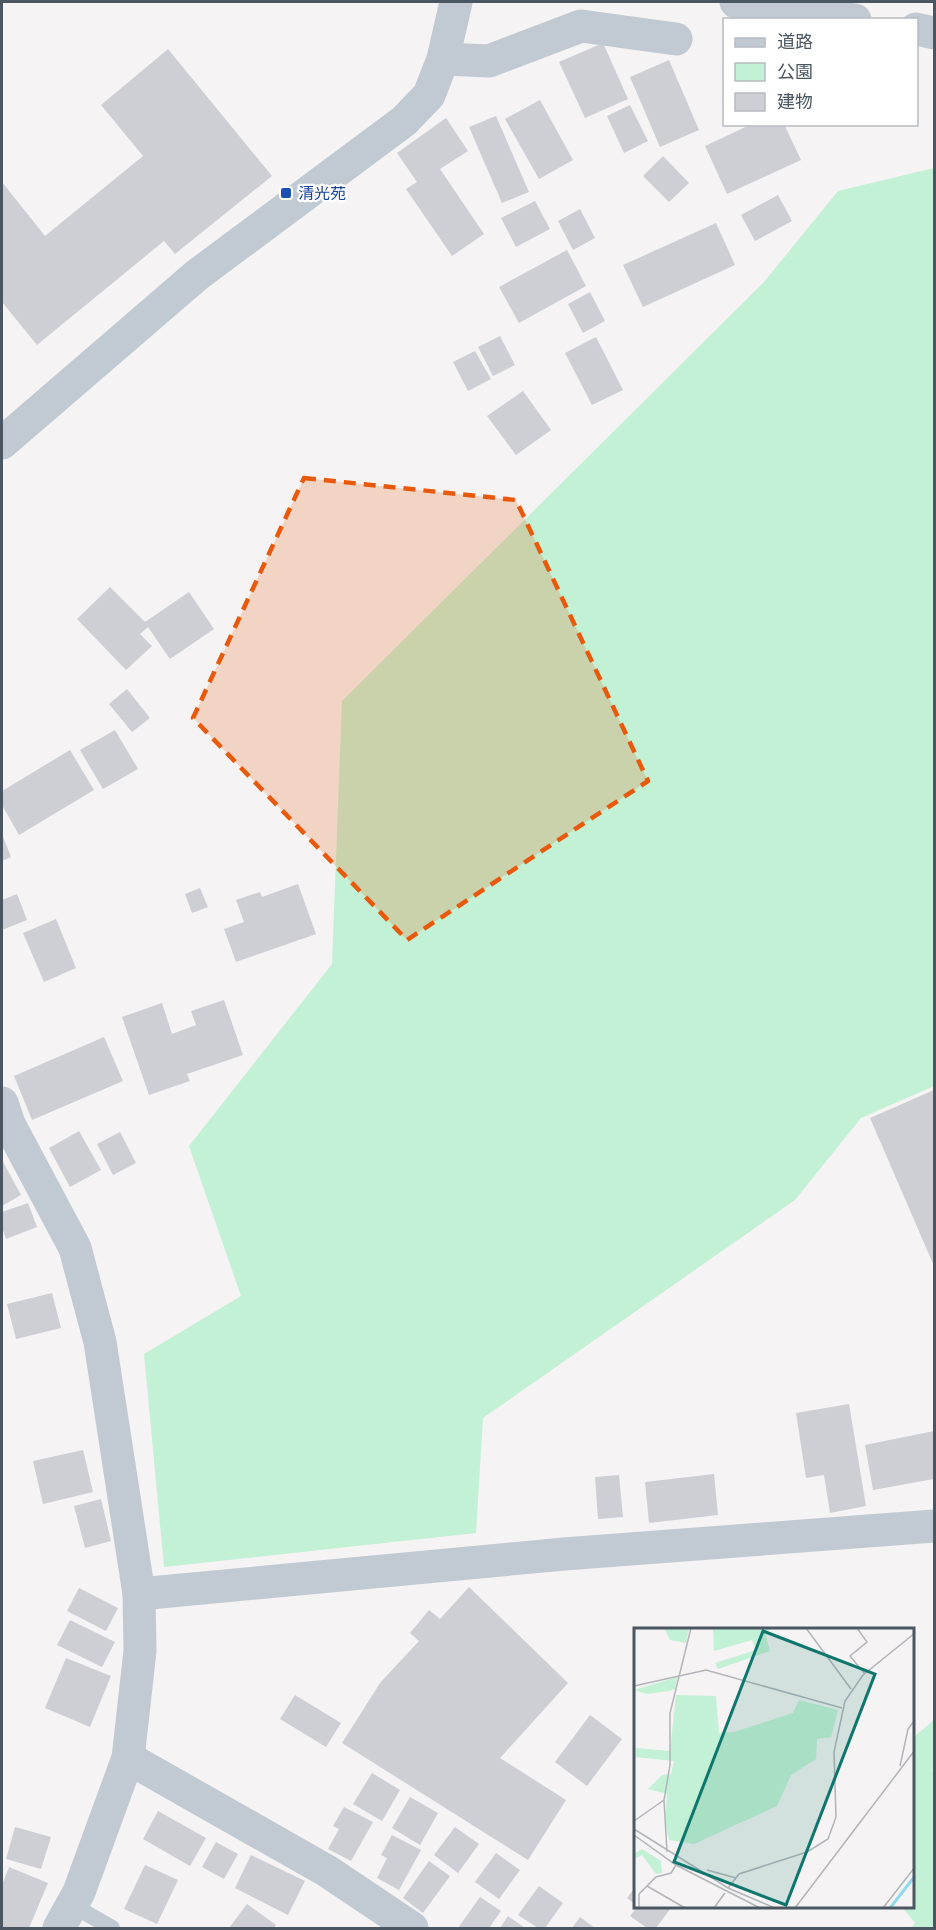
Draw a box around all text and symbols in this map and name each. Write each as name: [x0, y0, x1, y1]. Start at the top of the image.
legend: [723, 18, 918, 126]
text: 道路: [777, 30, 813, 52]
text: 公園: [777, 60, 813, 82]
text: 建物: [777, 90, 813, 112]
place label: 清光苑: [298, 183, 346, 203]
marker: 清光苑: [279, 186, 293, 200]
inset map: [634, 1628, 915, 1909]

